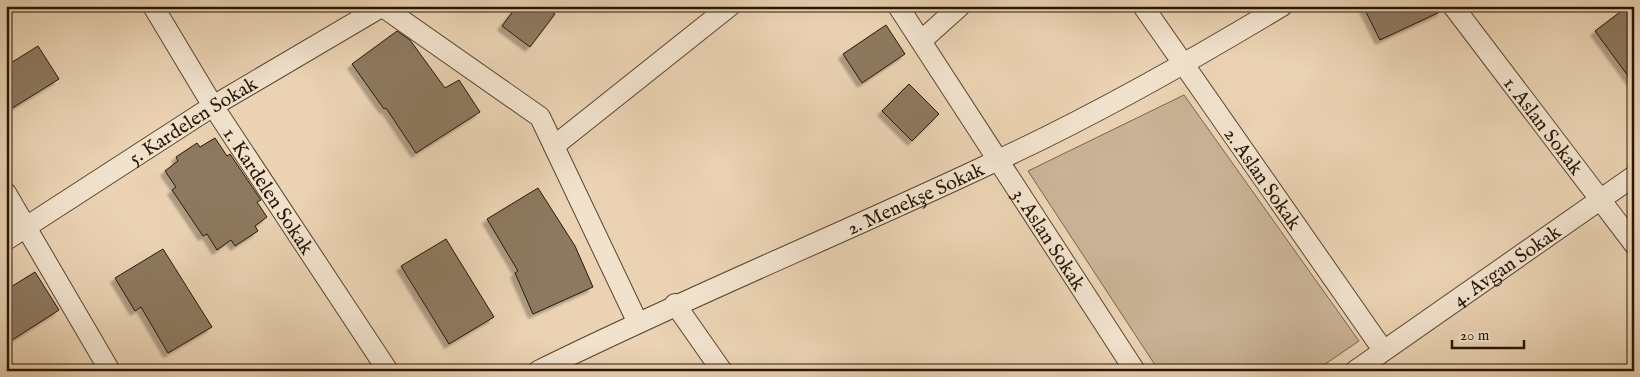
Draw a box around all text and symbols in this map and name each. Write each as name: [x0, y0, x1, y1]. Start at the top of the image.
street label: 5. Kardelen Sokak: [125, 72, 262, 171]
street label: 1. Aslan Sokak: [1497, 72, 1588, 181]
street label: 1. Kardelen Sokak: [217, 123, 319, 260]
street label: 2. Aslan Sokak: [1218, 123, 1306, 235]
street label: 2. Menekşe Sokak: [843, 157, 989, 242]
street label: 3. Aslan Sokak: [1006, 184, 1091, 296]
street label: 4. Avgan Sokak: [1449, 220, 1567, 313]
scale bar: [1452, 317, 1525, 349]
text: 20 m: [1460, 326, 1490, 345]

